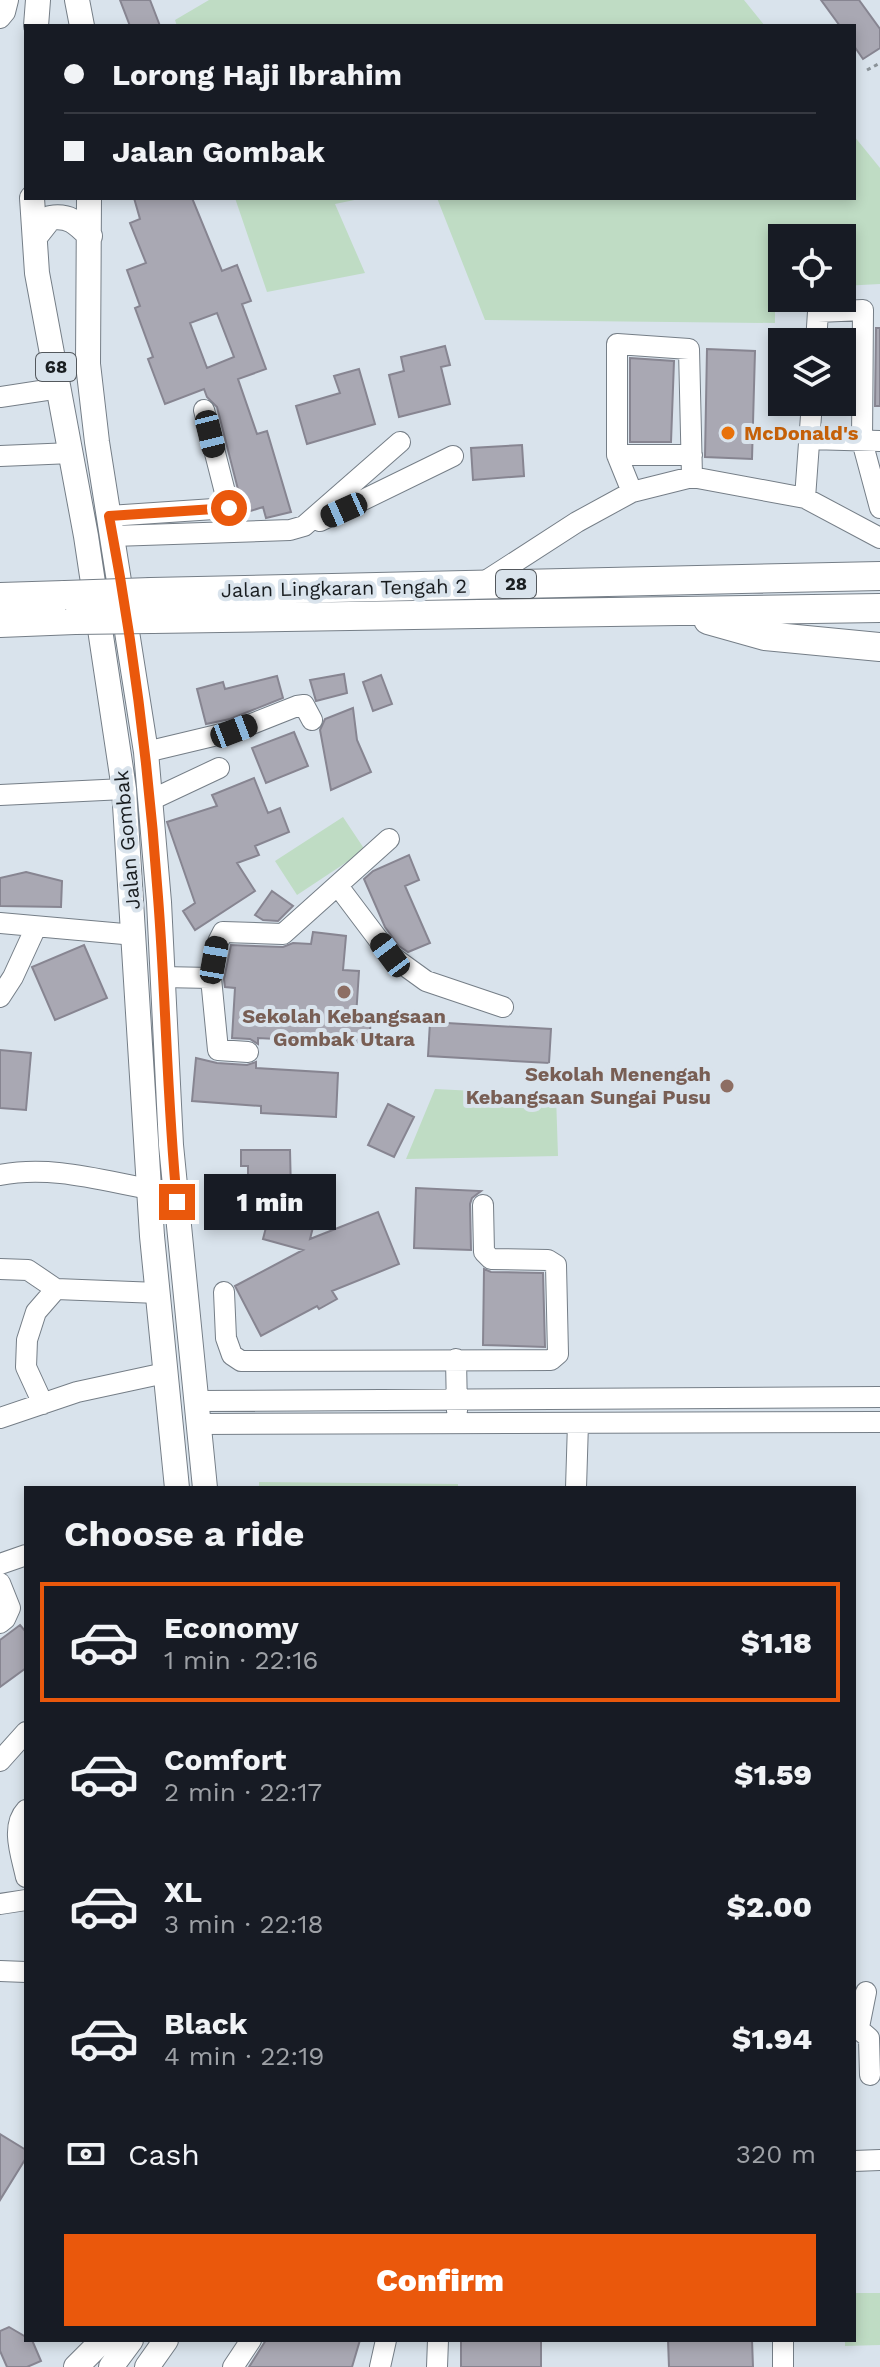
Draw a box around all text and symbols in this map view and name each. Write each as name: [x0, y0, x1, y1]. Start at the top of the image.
text: Lorong Haji Ibrahim: [112, 57, 402, 92]
text: Jalan Gombak: [112, 134, 325, 169]
map controls: [768, 224, 856, 416]
button: locate: [768, 224, 856, 312]
button: layers: [768, 328, 856, 416]
road number: 68: [36, 353, 76, 381]
car: [193, 408, 227, 460]
place label: McDonald's: [744, 421, 859, 445]
marker: McDonald's: [719, 424, 737, 442]
car: [317, 489, 371, 531]
route start: [211, 490, 247, 526]
road number: 28: [496, 570, 536, 598]
street label: Jalan Lingkaran Tengah 2: [221, 574, 467, 602]
car: [207, 711, 261, 751]
street label: Jalan Gombak: [109, 769, 145, 911]
car: [366, 929, 414, 981]
car: [198, 934, 230, 986]
marker: Sekolah Kebangsaan Gombak Utara: [335, 983, 353, 1001]
place label: Sekolah Kebangsaan Gombak Utara: [242, 1004, 446, 1051]
place label: Sekolah Menengah Kebangsaan Sungai Pusu: [466, 1062, 711, 1109]
marker: Sekolah Menengah Kebangsaan Sungai Pusu: [718, 1077, 736, 1095]
callout: 1 min: [205, 1174, 337, 1230]
route end: [159, 1184, 195, 1220]
text: 1 min: [237, 1187, 303, 1217]
text: Choose a ride: [64, 1513, 304, 1555]
icon: car: [68, 1606, 140, 1678]
text: Economy: [164, 1610, 299, 1645]
text: $1.18: [741, 1625, 812, 1660]
text: 1 min · 22:16: [164, 1645, 318, 1675]
icon: car: [68, 1738, 140, 1810]
text: Comfort: [164, 1742, 286, 1777]
text: $1.59: [734, 1757, 812, 1792]
text: 2 min · 22:17: [164, 1777, 322, 1807]
icon: car: [68, 1870, 140, 1942]
text: XL: [164, 1874, 202, 1909]
text: $2.00: [727, 1889, 812, 1924]
text: 3 min · 22:18: [164, 1909, 324, 1939]
icon: car: [68, 2002, 140, 2074]
text: Black: [164, 2006, 248, 2041]
text: $1.94: [732, 2021, 812, 2056]
text: 4 min · 22:19: [164, 2041, 324, 2071]
icon: cash: [64, 2132, 108, 2176]
text: Cash: [128, 2137, 200, 2172]
text: 320 m: [736, 2139, 816, 2169]
button: Confirm: [64, 2234, 816, 2326]

